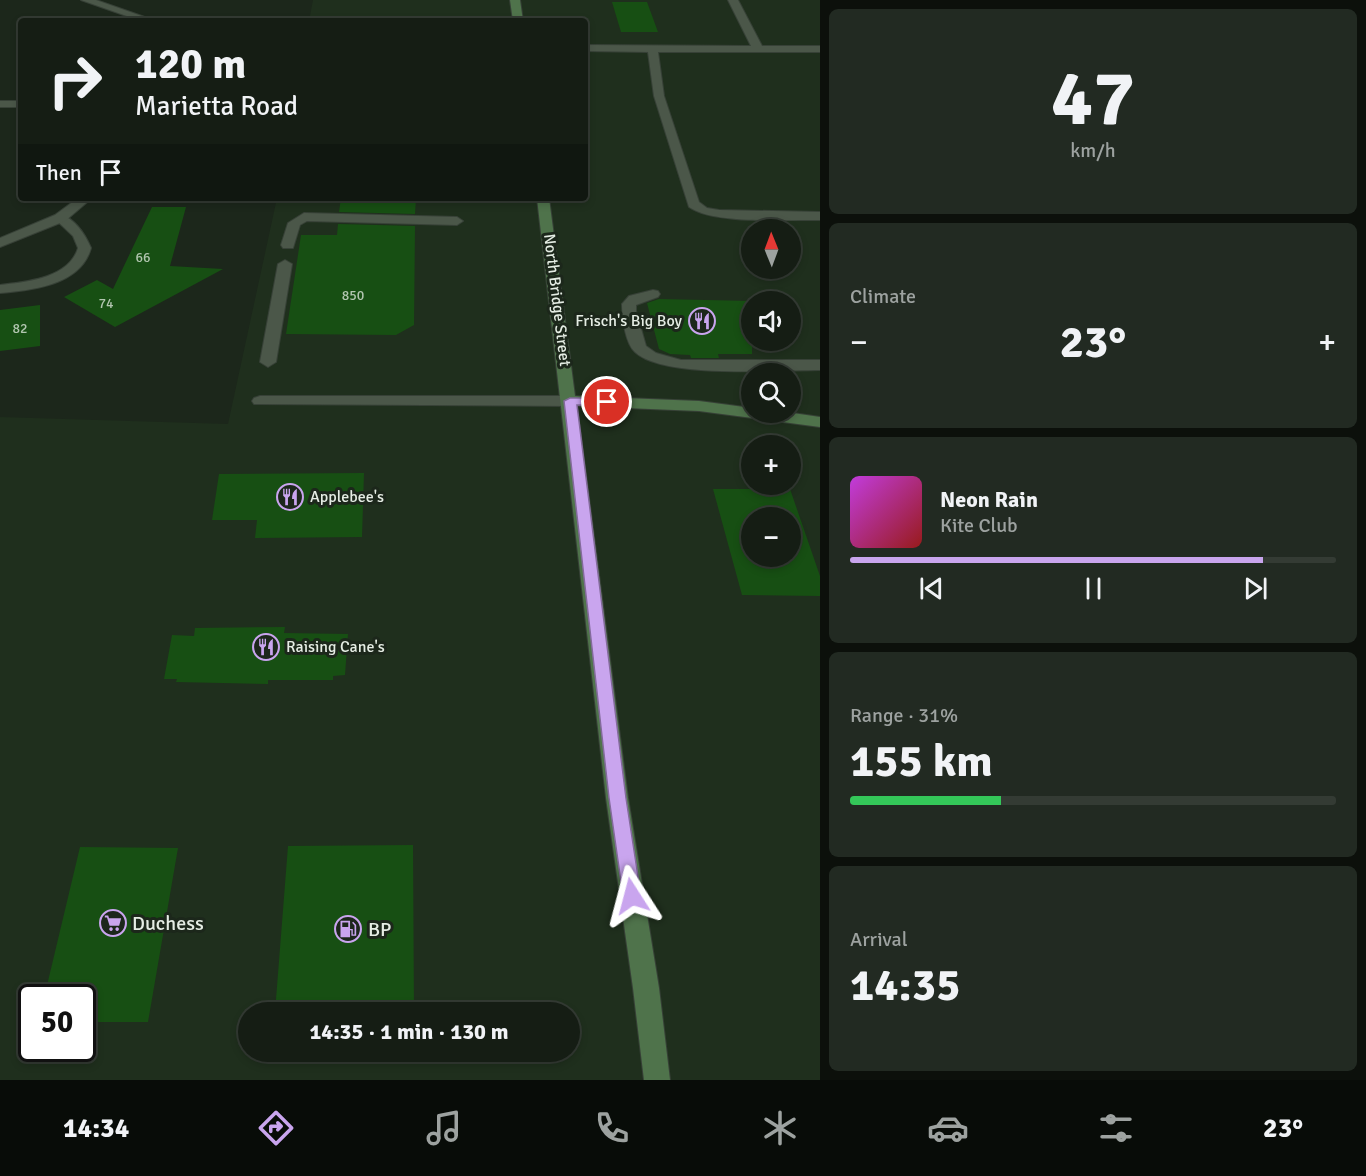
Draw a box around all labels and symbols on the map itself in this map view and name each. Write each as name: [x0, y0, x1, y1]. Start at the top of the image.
north arrow: [741, 219, 801, 279]
street label: North Bridge Street: [539, 233, 575, 368]
house number: 66: [135, 249, 151, 266]
house number: 850: [342, 287, 364, 304]
house number: 74: [98, 295, 114, 312]
restaurant icon: Frisch's Big Boy: [687, 306, 717, 336]
place label: Frisch's Big Boy: [575, 311, 683, 331]
house number: 82: [12, 320, 28, 337]
pin: [581, 376, 632, 427]
restaurant icon: Applebee's: [275, 482, 305, 512]
place label: Applebee's: [310, 487, 384, 507]
restaurant icon: Raising Cane's: [251, 632, 281, 662]
place label: Raising Cane's: [286, 637, 385, 657]
position arrow: [600, 864, 664, 928]
supermarket icon: Duchess: [98, 908, 128, 938]
place label: Duchess: [132, 911, 204, 936]
fuel station icon: BP: [333, 914, 363, 944]
place label: BP: [368, 917, 391, 942]
speed limit sign: 50: [18, 984, 96, 1062]

